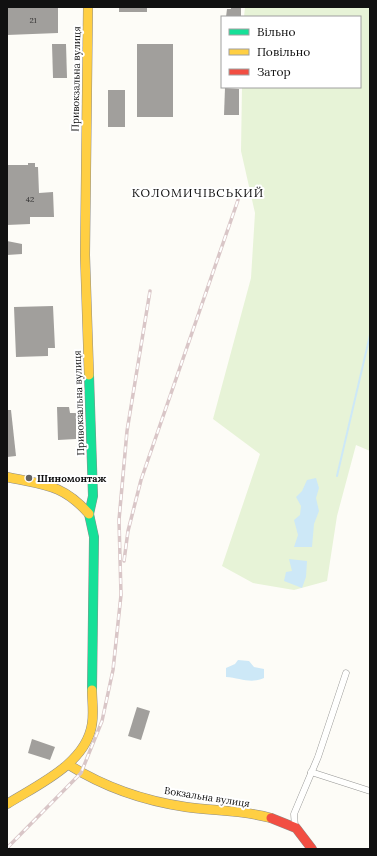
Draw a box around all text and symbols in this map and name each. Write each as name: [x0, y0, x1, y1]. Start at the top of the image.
house number: 21: [29, 15, 37, 25]
legend: [221, 16, 361, 88]
text: Вільно: [257, 24, 296, 39]
street label: Привокзальна вулиця: [69, 26, 83, 132]
text: Повільно: [257, 44, 310, 59]
text: Затор: [257, 64, 291, 79]
district label: КОЛОМИЧІВСЬКИЙ: [132, 185, 264, 200]
house number: 42: [26, 194, 34, 204]
street label: Привокзальна вулиця: [71, 350, 87, 456]
place label: Шиномонтаж: [37, 472, 107, 485]
marker: Шиномонтаж: [24, 473, 34, 483]
street label: Вокзальна вулиця: [163, 784, 251, 810]

